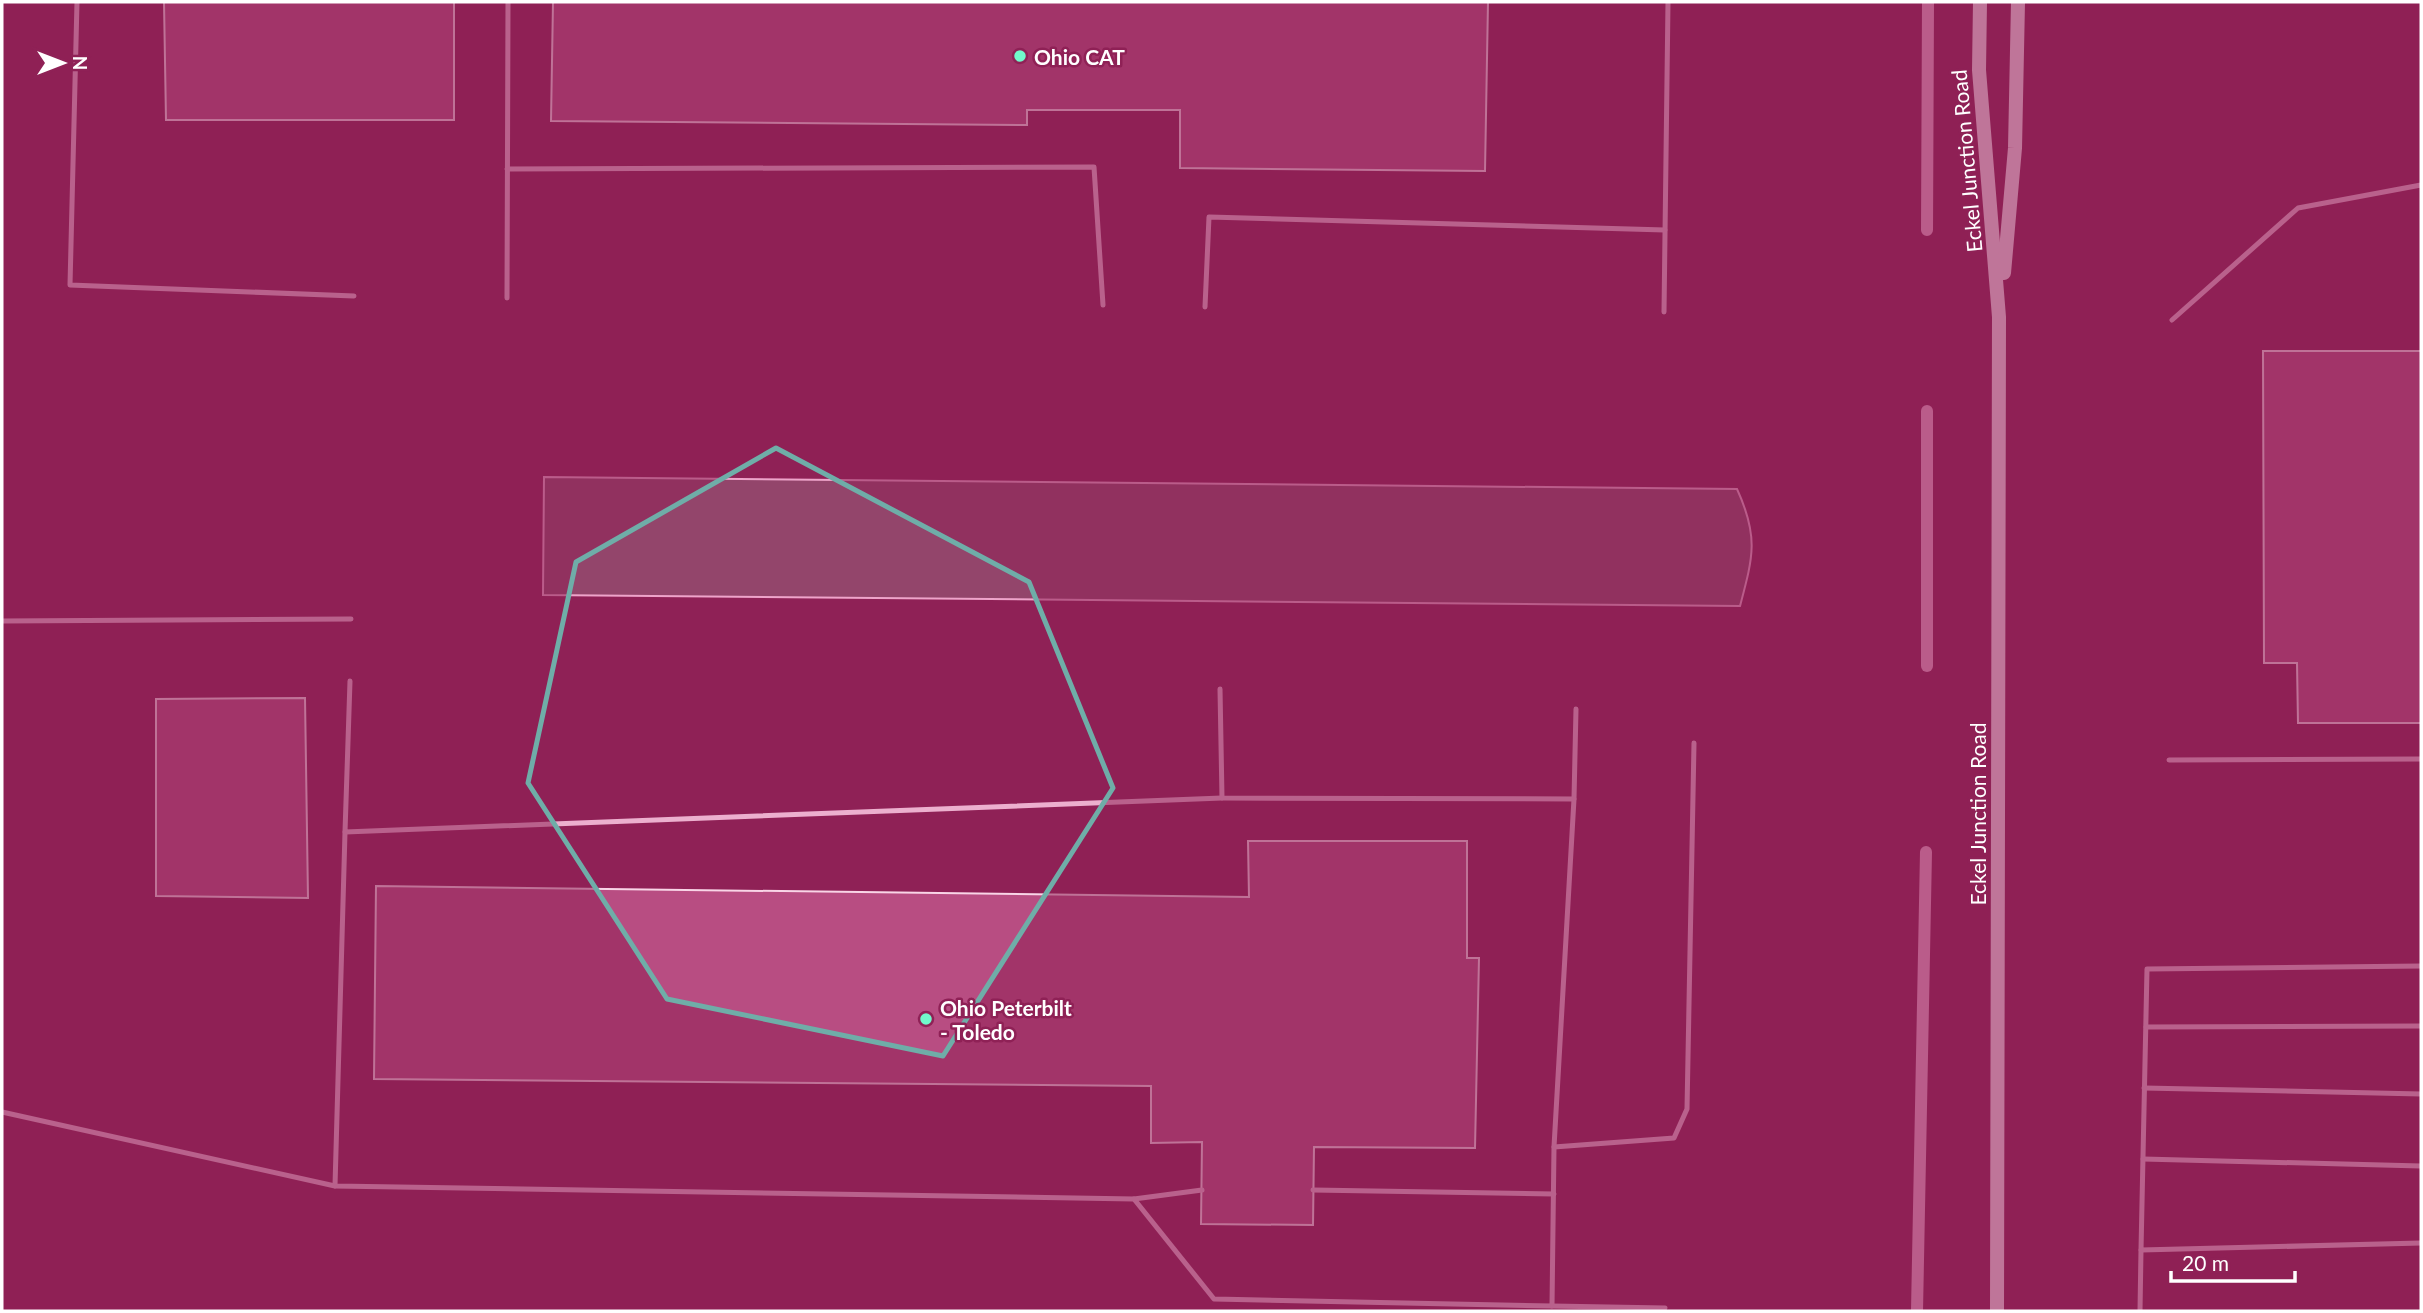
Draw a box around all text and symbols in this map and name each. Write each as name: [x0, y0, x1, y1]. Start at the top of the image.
north arrow: [28, 28, 98, 98]
place label: Ohio CAT: [1034, 44, 1125, 69]
marker: Ohio CAT: [1012, 48, 1028, 64]
text: N: [69, 56, 92, 70]
street label: Eckel Junction Road: [1946, 69, 1986, 253]
street label: Eckel Junction Road: [1965, 722, 1990, 906]
place label: Ohio Peterbilt - Toledo: [940, 995, 1072, 1044]
marker: Ohio Peterbilt - Toledo: [918, 1011, 934, 1027]
scale bar: [2171, 1240, 2295, 1284]
text: 20 m: [2182, 1250, 2229, 1275]

